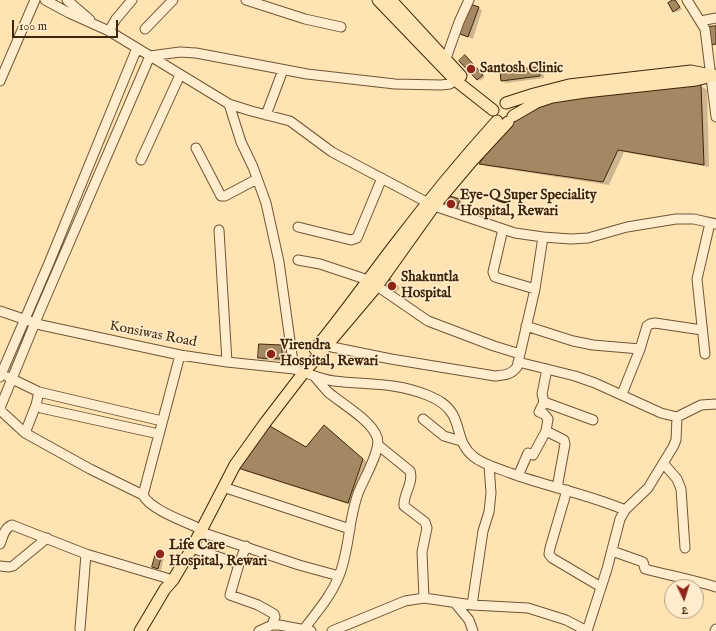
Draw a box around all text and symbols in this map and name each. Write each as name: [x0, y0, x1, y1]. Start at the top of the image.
scale bar: [14, 12, 120, 38]
text: 100 m: [19, 19, 47, 34]
place label: Santosh Clinic: [480, 61, 563, 77]
marker: Santosh Clinic: [465, 63, 477, 75]
place label: Eye-Q Super Speciality Hospital, Rewari: [460, 188, 597, 220]
marker: Eye-Q Super Speciality Hospital, Rewari: [445, 198, 457, 210]
place label: Shakuntla Hospital: [401, 270, 459, 302]
marker: Shakuntla Hospital: [386, 280, 398, 292]
street label: Konsiwas Road: [108, 318, 198, 352]
place label: Virendra Hospital, Rewari: [280, 338, 378, 370]
marker: Virendra Hospital, Rewari: [265, 348, 277, 360]
place label: Life Care Hospital, Rewari: [169, 538, 267, 570]
marker: Life Care Hospital, Rewari: [154, 548, 166, 560]
north arrow: [664, 579, 704, 619]
text: उ: [681, 603, 688, 617]

